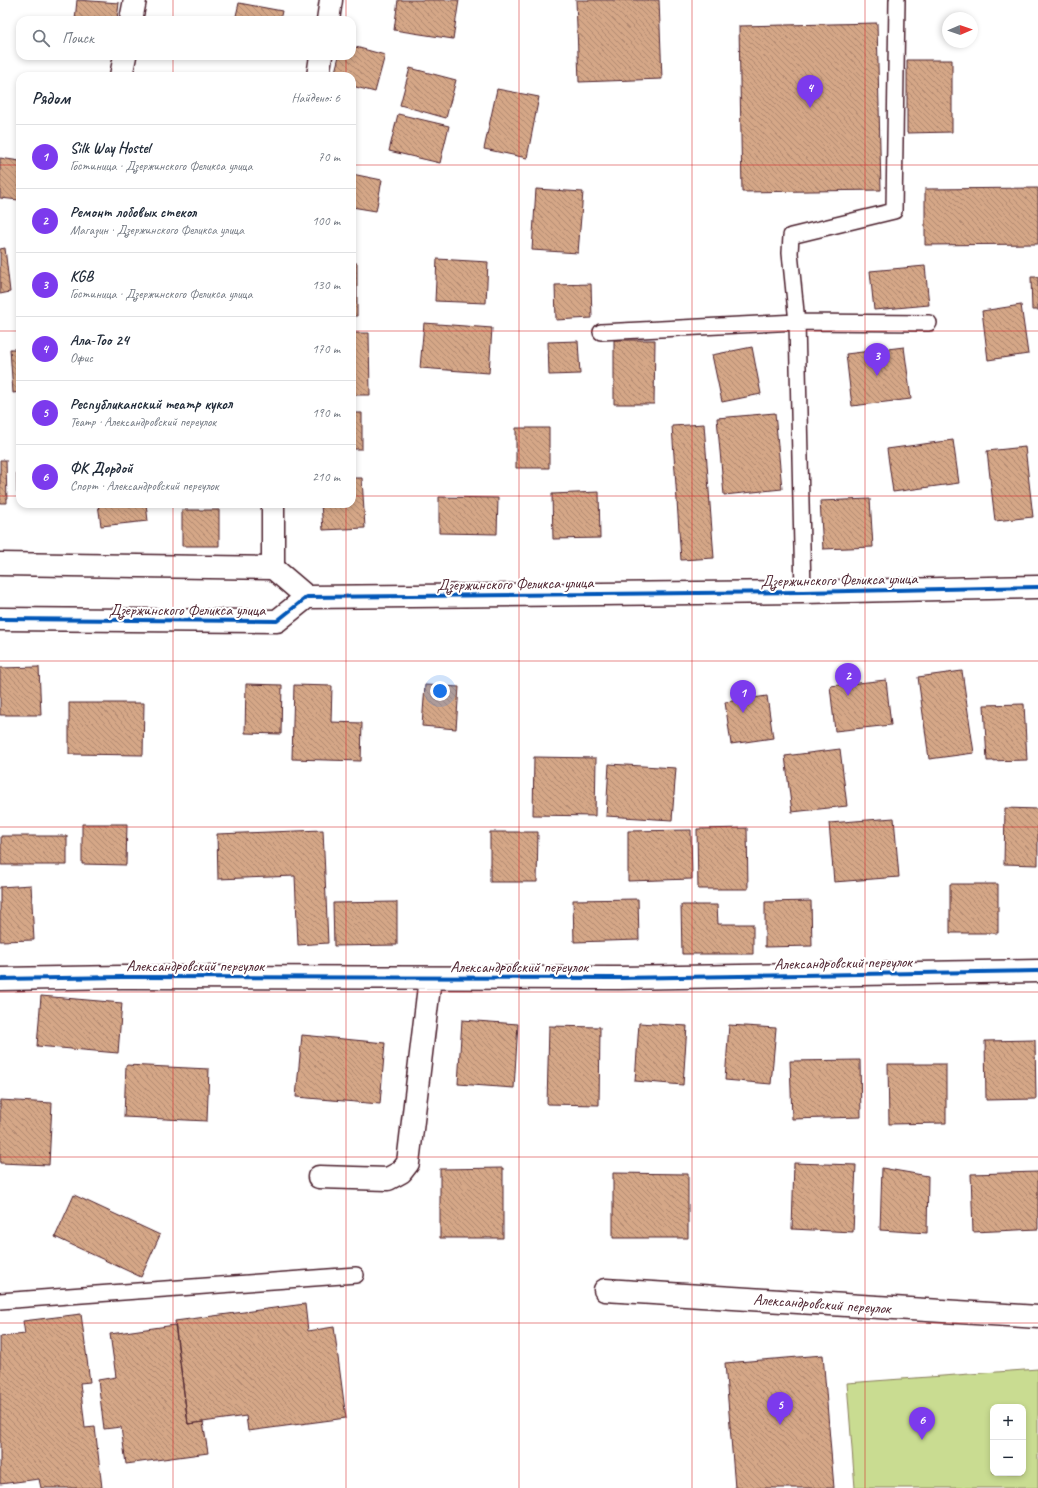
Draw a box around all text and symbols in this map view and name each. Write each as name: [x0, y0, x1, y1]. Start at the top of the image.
north arrow: [942, 12, 978, 48]
search box: [16, 16, 356, 60]
icon: search: [30, 27, 52, 49]
text: Поиск: [62, 29, 94, 48]
pin: 4: [797, 75, 823, 108]
text: Рядом: [32, 88, 70, 109]
text: Найдено: 6: [292, 90, 340, 106]
text: Silk Way Hostel: [70, 139, 150, 158]
text: 1: [42, 149, 48, 165]
text: 70 m: [318, 149, 340, 165]
text: Гостиница · Дзержинского Феликса улица: [70, 158, 252, 174]
text: Ремонт лобовых стекол: [70, 203, 197, 222]
text: 2: [42, 213, 48, 229]
text: 100 m: [312, 213, 340, 229]
text: Магазин · Дзержинского Феликса улица: [70, 222, 244, 238]
text: KGB: [70, 267, 93, 286]
text: 3: [42, 277, 48, 293]
text: 130 m: [312, 277, 340, 293]
text: Гостиница · Дзержинского Феликса улица: [70, 286, 252, 302]
text: Ала-Тоо 24: [70, 331, 129, 350]
text: 4: [42, 341, 48, 357]
text: 170 m: [312, 341, 340, 357]
pin: 3: [864, 343, 890, 376]
text: Офис: [70, 350, 93, 366]
text: Республиканский театр кукол: [70, 395, 232, 414]
text: 5: [42, 405, 48, 421]
text: 190 m: [312, 405, 340, 421]
text: Театр · Александровский переулок: [70, 414, 216, 430]
text: ФК Дордой: [70, 459, 133, 478]
text: 6: [42, 469, 48, 485]
text: 210 m: [312, 469, 340, 485]
text: Спорт · Александровский переулок: [70, 478, 219, 494]
street label: Дзержинского Феликса улица: [761, 569, 919, 591]
street label: Дзержинского Феликса улица: [437, 573, 595, 595]
street label: Дзержинского Феликса улица: [109, 600, 266, 620]
pin: 2: [835, 663, 861, 696]
pin: 1: [730, 680, 756, 713]
your location: [430, 681, 450, 701]
street label: Александровский переулок: [774, 952, 914, 974]
street label: Александровский переулок: [126, 956, 266, 976]
street label: Александровский переулок: [450, 957, 590, 977]
street label: Александровский переулок: [753, 1289, 893, 1319]
pin: 5: [767, 1392, 793, 1425]
map controls: [990, 1404, 1026, 1476]
button: +: [990, 1404, 1026, 1440]
pin: 6: [909, 1407, 935, 1440]
button: −: [990, 1440, 1026, 1476]

